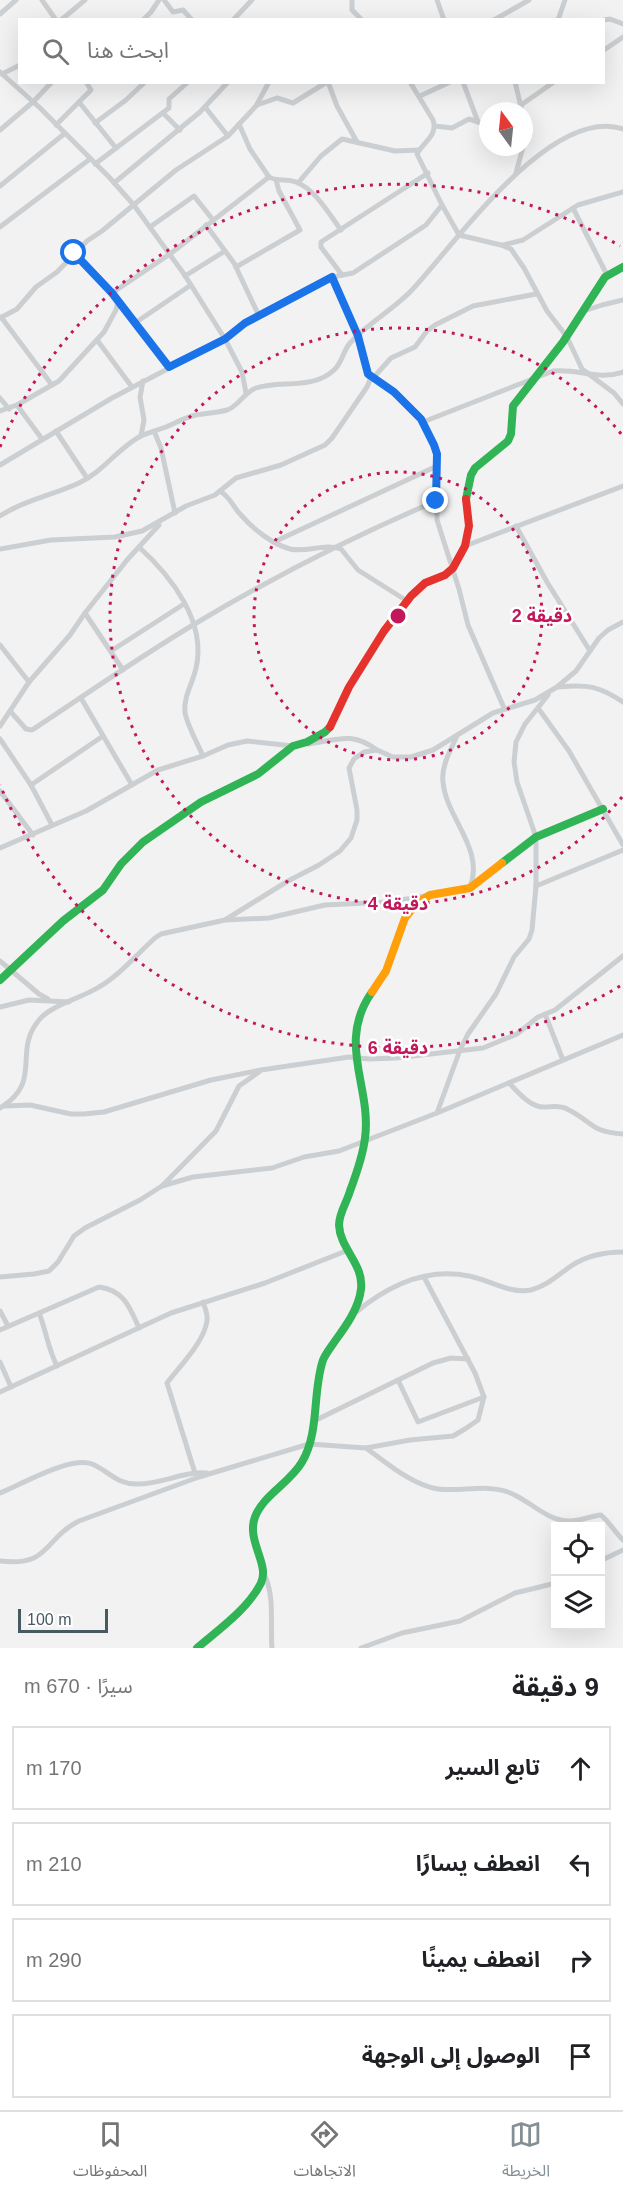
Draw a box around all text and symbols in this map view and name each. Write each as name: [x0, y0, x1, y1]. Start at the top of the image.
search box: [18, 18, 605, 84]
icon: search: [39, 35, 72, 68]
text: ابحث هنا: [87, 38, 169, 63]
north arrow: [479, 102, 533, 156]
route start: [60, 239, 86, 265]
route end: [422, 487, 448, 513]
centre of rings: [388, 606, 408, 626]
text: 2 دقيقة: [512, 606, 572, 626]
text: 4 دقيقة: [368, 894, 428, 914]
text: 6 دقيقة: [368, 1038, 428, 1058]
map controls: [551, 1522, 605, 1630]
button: locate: [551, 1522, 605, 1576]
button: layers: [551, 1576, 605, 1630]
scale bar: [18, 1606, 108, 1634]
text: 100 m: [27, 1611, 71, 1628]
text: 9 دقيقة: [512, 1672, 599, 1702]
text: سيرًا · 670 m: [24, 1675, 133, 1697]
icon: ahead: [564, 1752, 597, 1785]
text: تابع السير: [446, 1755, 540, 1780]
text: 170 m: [26, 1757, 82, 1779]
icon: left: [564, 1848, 597, 1881]
text: انعطف يسارًا: [416, 1851, 540, 1876]
text: 210 m: [26, 1853, 82, 1875]
icon: right: [564, 1944, 597, 1977]
text: انعطف يمينًا: [421, 1947, 540, 1972]
text: 290 m: [26, 1949, 82, 1971]
icon: arrive: [564, 2040, 597, 2073]
text: الوصول إلى الوجهة: [362, 2043, 540, 2068]
tab: المحفوظات: [73, 2118, 147, 2188]
tab: الاتجاهات: [293, 2118, 356, 2188]
tab: الخريطة: [502, 2118, 550, 2188]

